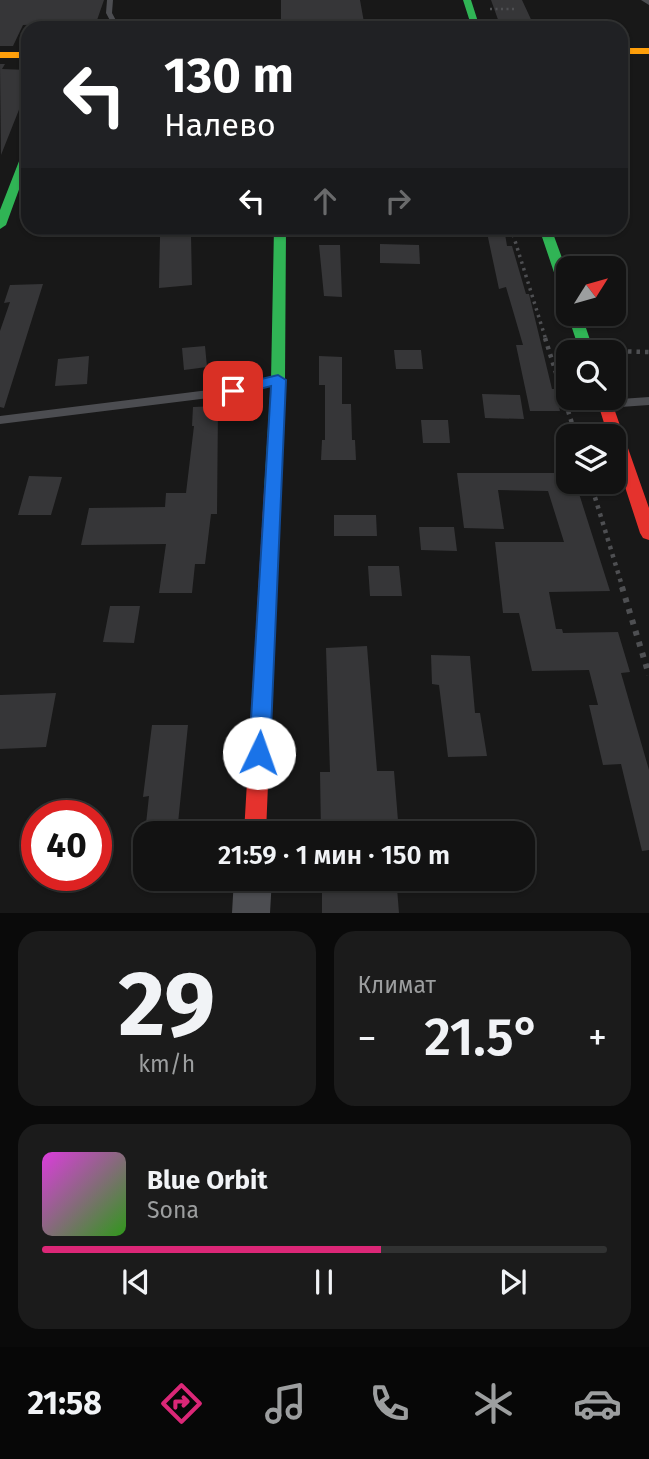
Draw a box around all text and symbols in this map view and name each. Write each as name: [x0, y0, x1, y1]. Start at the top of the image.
text: 130 m: [164, 46, 294, 105]
icon: left: [49, 49, 140, 140]
text: Налево: [164, 106, 276, 144]
icon: left: [233, 182, 271, 220]
icon: ahead: [306, 182, 344, 220]
icon: right: [379, 182, 417, 220]
north arrow: [556, 256, 626, 326]
map controls: [556, 256, 626, 494]
button: search: [556, 340, 626, 410]
pin: [203, 361, 263, 421]
icon: arrive: [214, 372, 252, 410]
button: layers: [556, 424, 626, 494]
position arrow: [222, 716, 296, 790]
speed limit sign: 40: [21, 800, 112, 891]
text: 21:59 · 1 мин · 150 m: [218, 840, 450, 871]
text: 29: [118, 950, 215, 1059]
text: Климат: [358, 971, 436, 999]
text: 21.5°: [424, 1006, 540, 1069]
text: −: [358, 1015, 377, 1061]
text: +: [588, 1015, 607, 1061]
text: km/h: [138, 1050, 195, 1078]
text: Blue Orbit: [147, 1165, 267, 1196]
text: Sona: [147, 1196, 199, 1224]
icon: previous: [117, 1263, 155, 1301]
icon: pause: [305, 1263, 343, 1301]
icon: next: [494, 1263, 532, 1301]
icon: directions: [157, 1379, 206, 1428]
icon: music: [261, 1379, 310, 1428]
icon: phone: [365, 1379, 414, 1428]
icon: climate: [469, 1379, 518, 1428]
icon: car: [573, 1379, 622, 1428]
text: 21:58: [27, 1384, 102, 1422]

